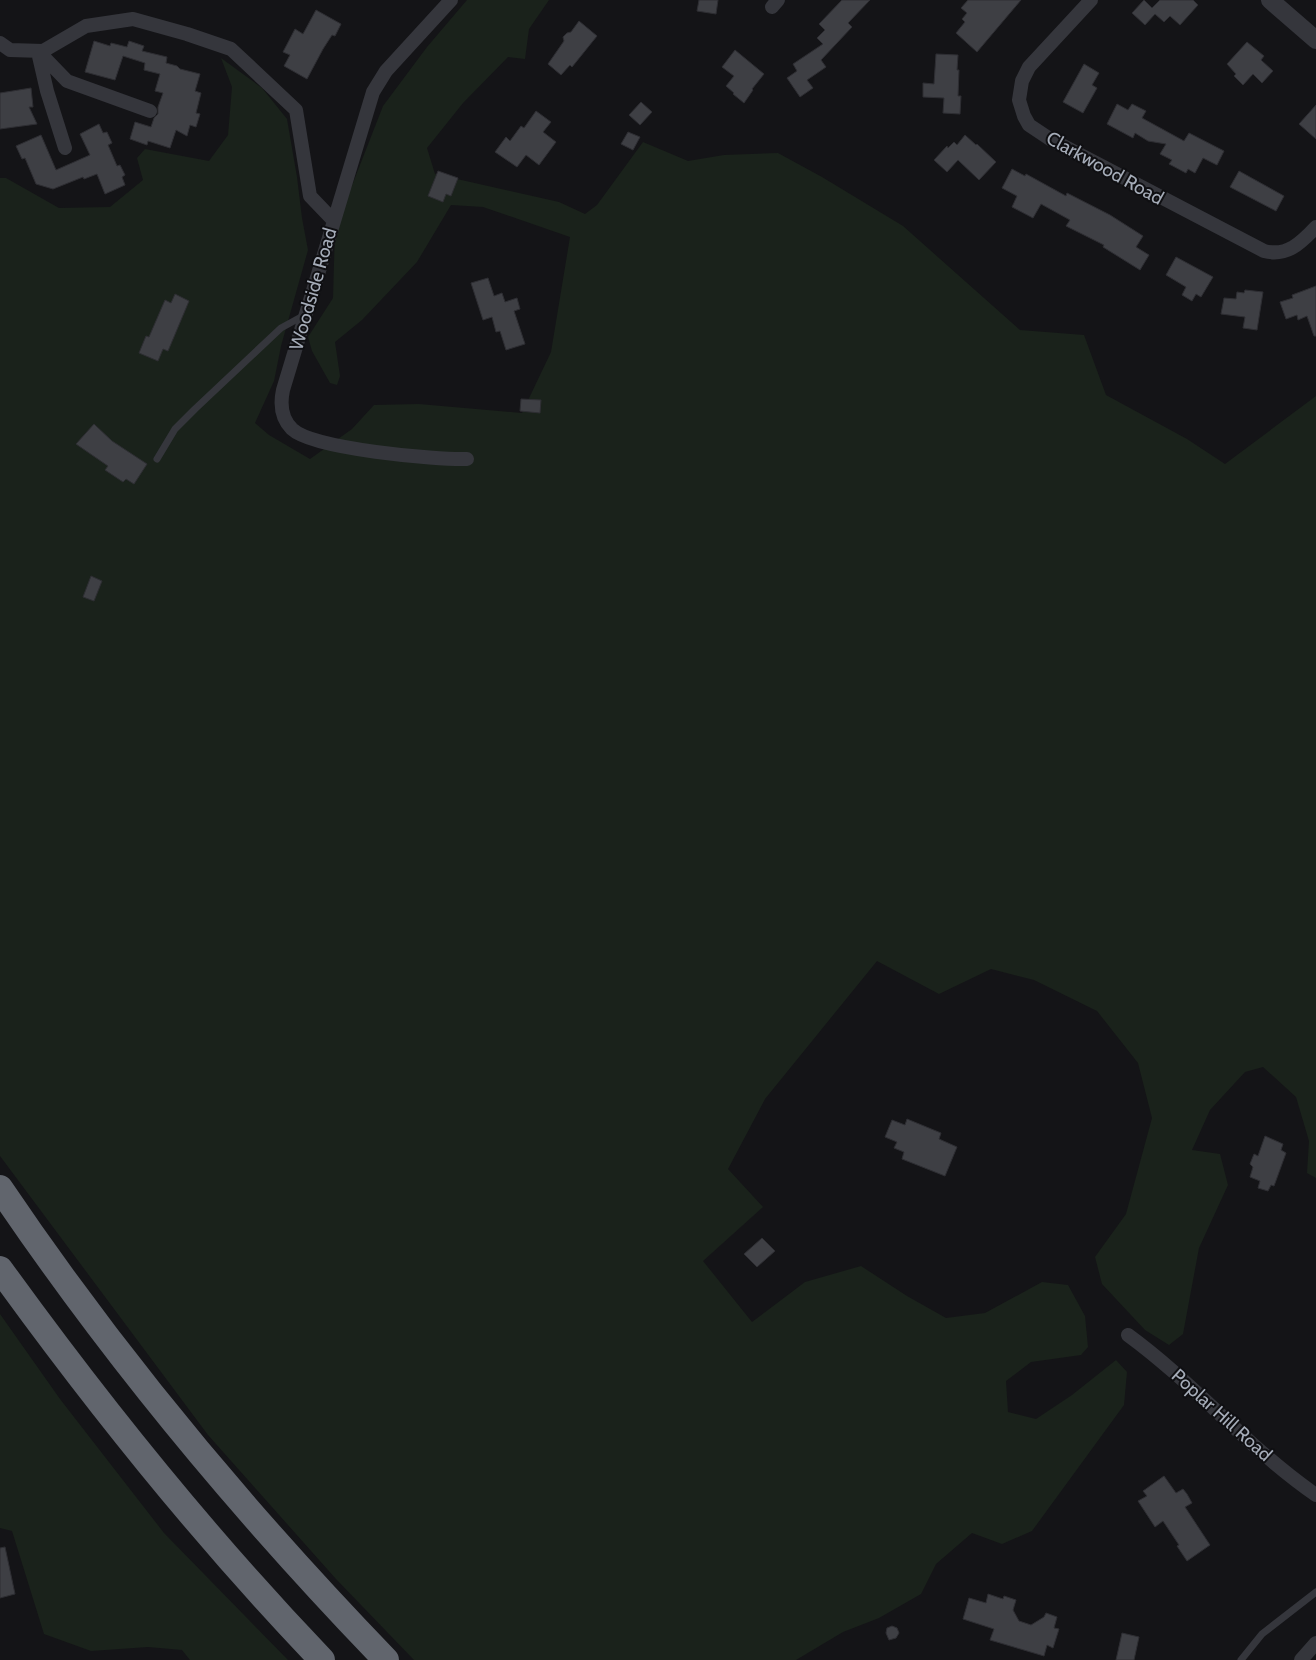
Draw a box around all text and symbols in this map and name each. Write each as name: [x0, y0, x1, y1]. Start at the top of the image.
street label: Clarkwood Road: [1042, 126, 1168, 210]
street label: Woodside Road: [285, 225, 341, 353]
street label: Poplar Hill Road: [1167, 1364, 1277, 1466]

